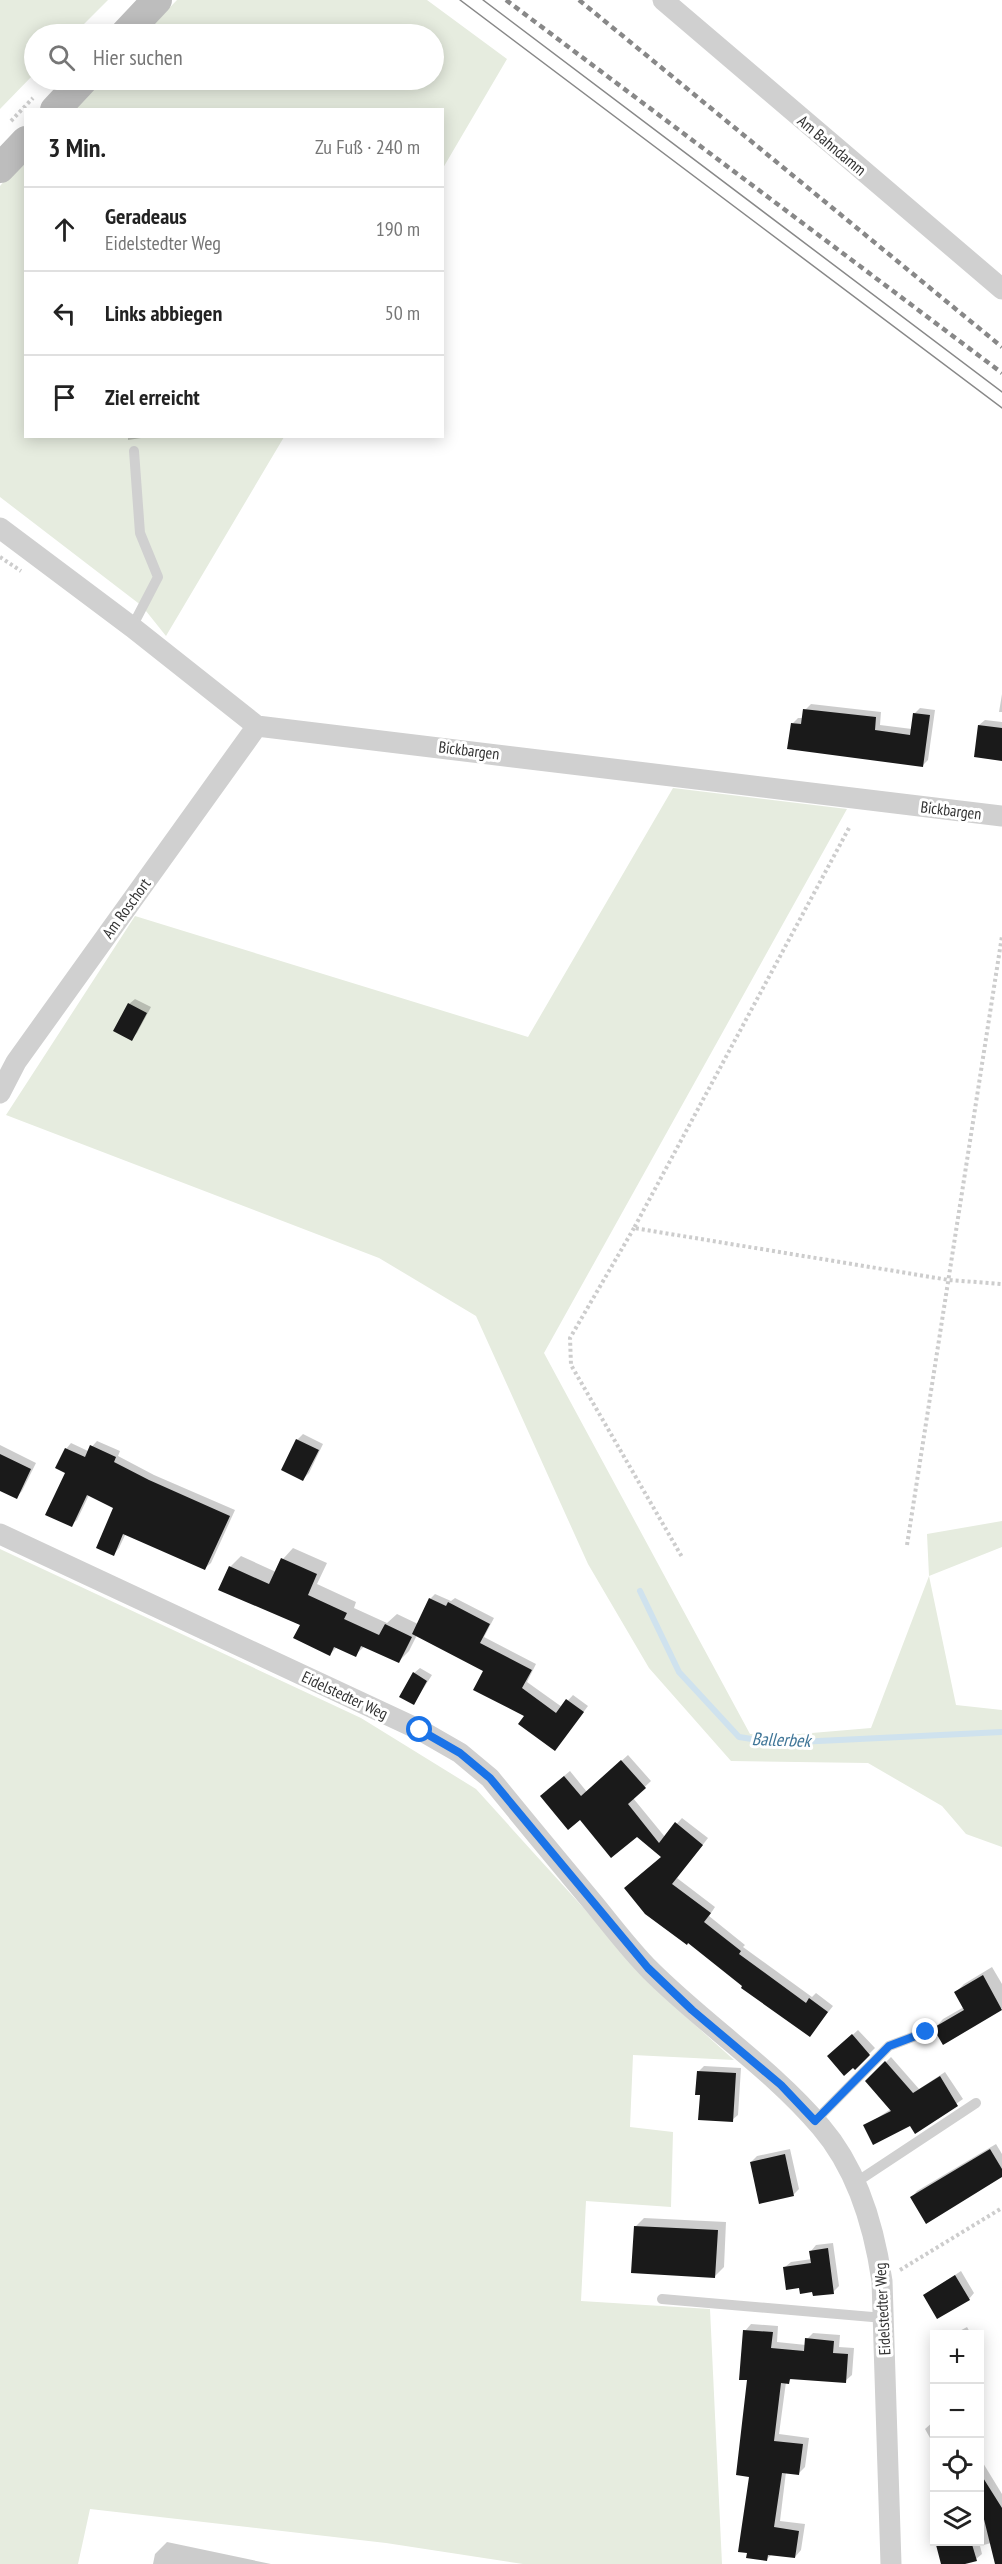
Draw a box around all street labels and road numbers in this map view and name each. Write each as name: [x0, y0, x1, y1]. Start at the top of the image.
street label: Am Bahndamm: [794, 110, 870, 180]
street label: Bickbargen: [437, 736, 501, 764]
street label: Bickbargen: [919, 796, 983, 824]
street label: Am Roschort: [97, 873, 155, 942]
street label: Eidelstedter Weg: [299, 1666, 391, 1724]
street label: Eidelstedter Weg: [870, 2262, 894, 2356]

